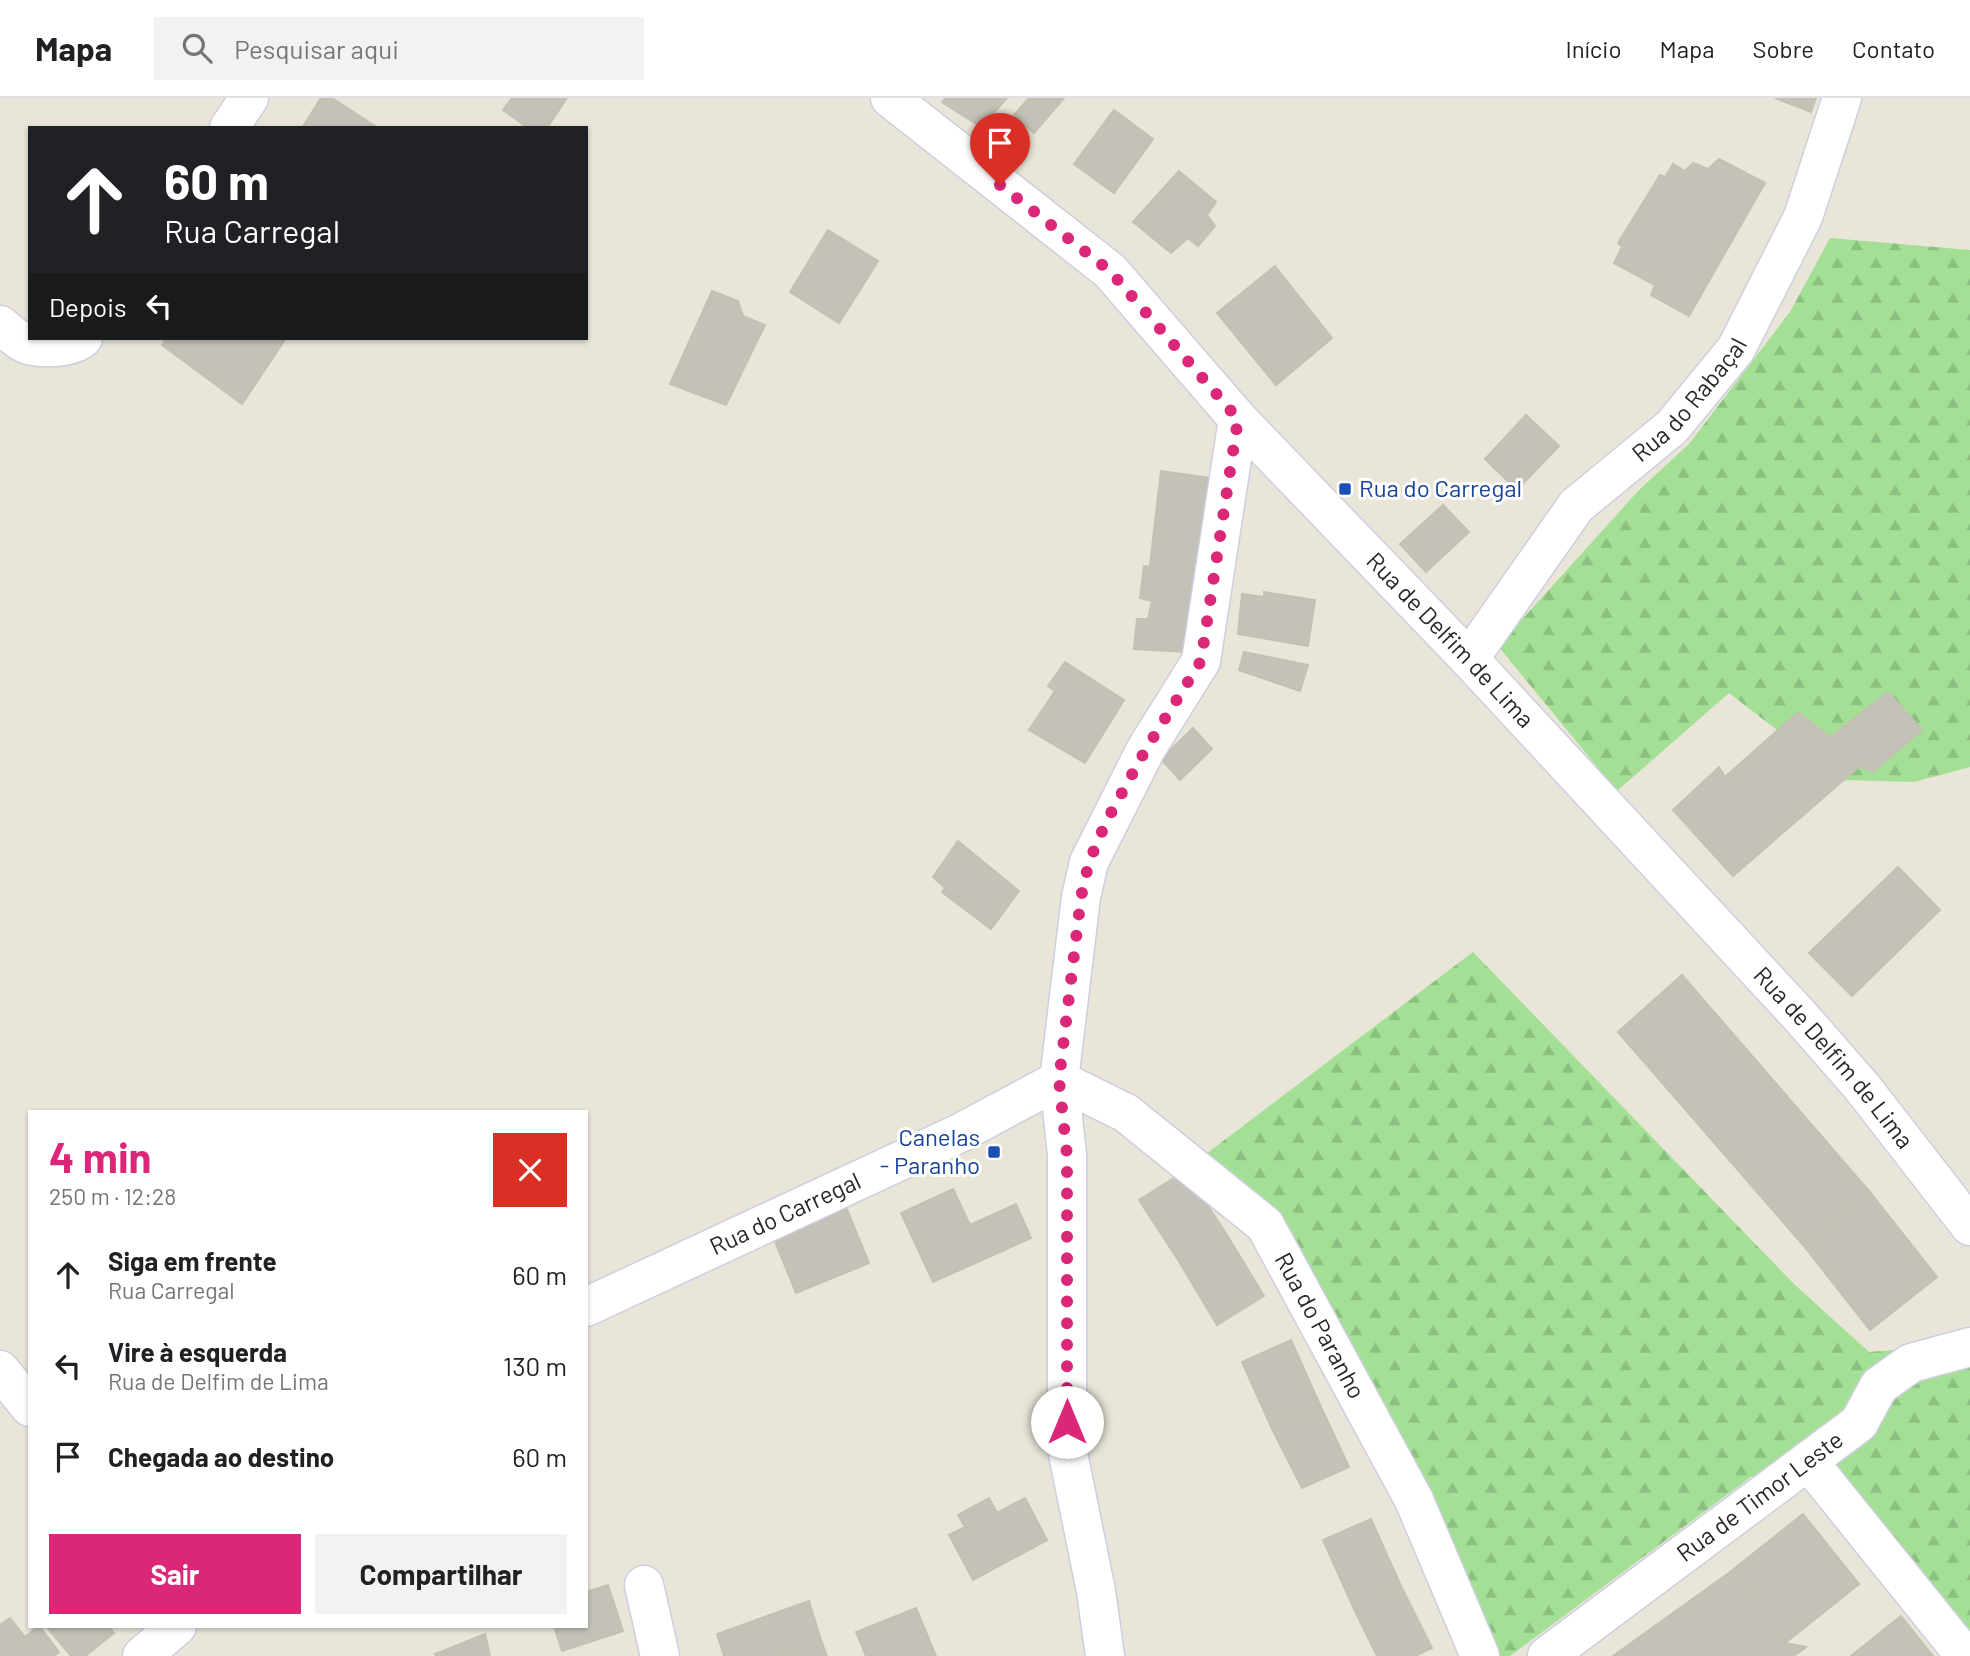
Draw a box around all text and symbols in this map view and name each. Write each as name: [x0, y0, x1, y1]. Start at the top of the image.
search box: [154, 17, 644, 80]
text: Mapa: [35, 28, 112, 68]
icon: search: [178, 29, 216, 67]
text: Pesquisar aqui: [234, 33, 399, 64]
text: Início: [1566, 34, 1622, 63]
text: Mapa: [1660, 34, 1714, 63]
text: Sobre: [1752, 34, 1814, 63]
text: Contato: [1852, 34, 1935, 63]
pin: [970, 113, 1030, 185]
icon: arrive: [981, 124, 1019, 162]
text: 60 m: [164, 151, 269, 210]
icon: ahead: [49, 154, 140, 245]
text: Rua Carregal: [164, 211, 340, 249]
icon: left: [140, 287, 178, 325]
text: Depois: [49, 291, 126, 322]
street label: Rua do Rabaçal: [1625, 333, 1752, 467]
place label: Rua do Carregal: [1359, 473, 1522, 502]
marker: Rua do Carregal: [1337, 481, 1353, 497]
street label: Rua de Delfim de Lima: [1361, 546, 1541, 733]
street label: Rua de Delfim de Lima: [1748, 960, 1920, 1154]
place label: Canelas - Paranho: [880, 1122, 980, 1179]
text: 4 min: [49, 1131, 152, 1181]
button: close: [493, 1133, 567, 1207]
marker: Canelas - Paranho: [986, 1144, 1002, 1160]
street label: Rua do Carregal: [705, 1165, 865, 1260]
text: 250 m · 12:28: [49, 1182, 176, 1210]
text: Siga em frente: [108, 1245, 277, 1276]
street label: Rua do Paranho: [1270, 1247, 1372, 1403]
icon: ahead: [49, 1256, 87, 1294]
text: 60 m: [512, 1259, 567, 1290]
text: Rua Carregal: [108, 1276, 235, 1304]
text: Vire à esquerda: [108, 1336, 287, 1367]
icon: left: [49, 1347, 87, 1385]
text: 130 m: [503, 1350, 567, 1381]
text: Rua de Delfim de Lima: [108, 1367, 329, 1395]
position arrow: [1030, 1385, 1104, 1459]
street label: Rua de Timor Leste: [1670, 1424, 1848, 1567]
icon: arrive: [49, 1438, 87, 1476]
text: Chegada ao destino: [108, 1441, 334, 1472]
text: 60 m: [512, 1441, 567, 1472]
button: Sair: [49, 1534, 301, 1614]
button: Compartilhar: [315, 1534, 567, 1614]

